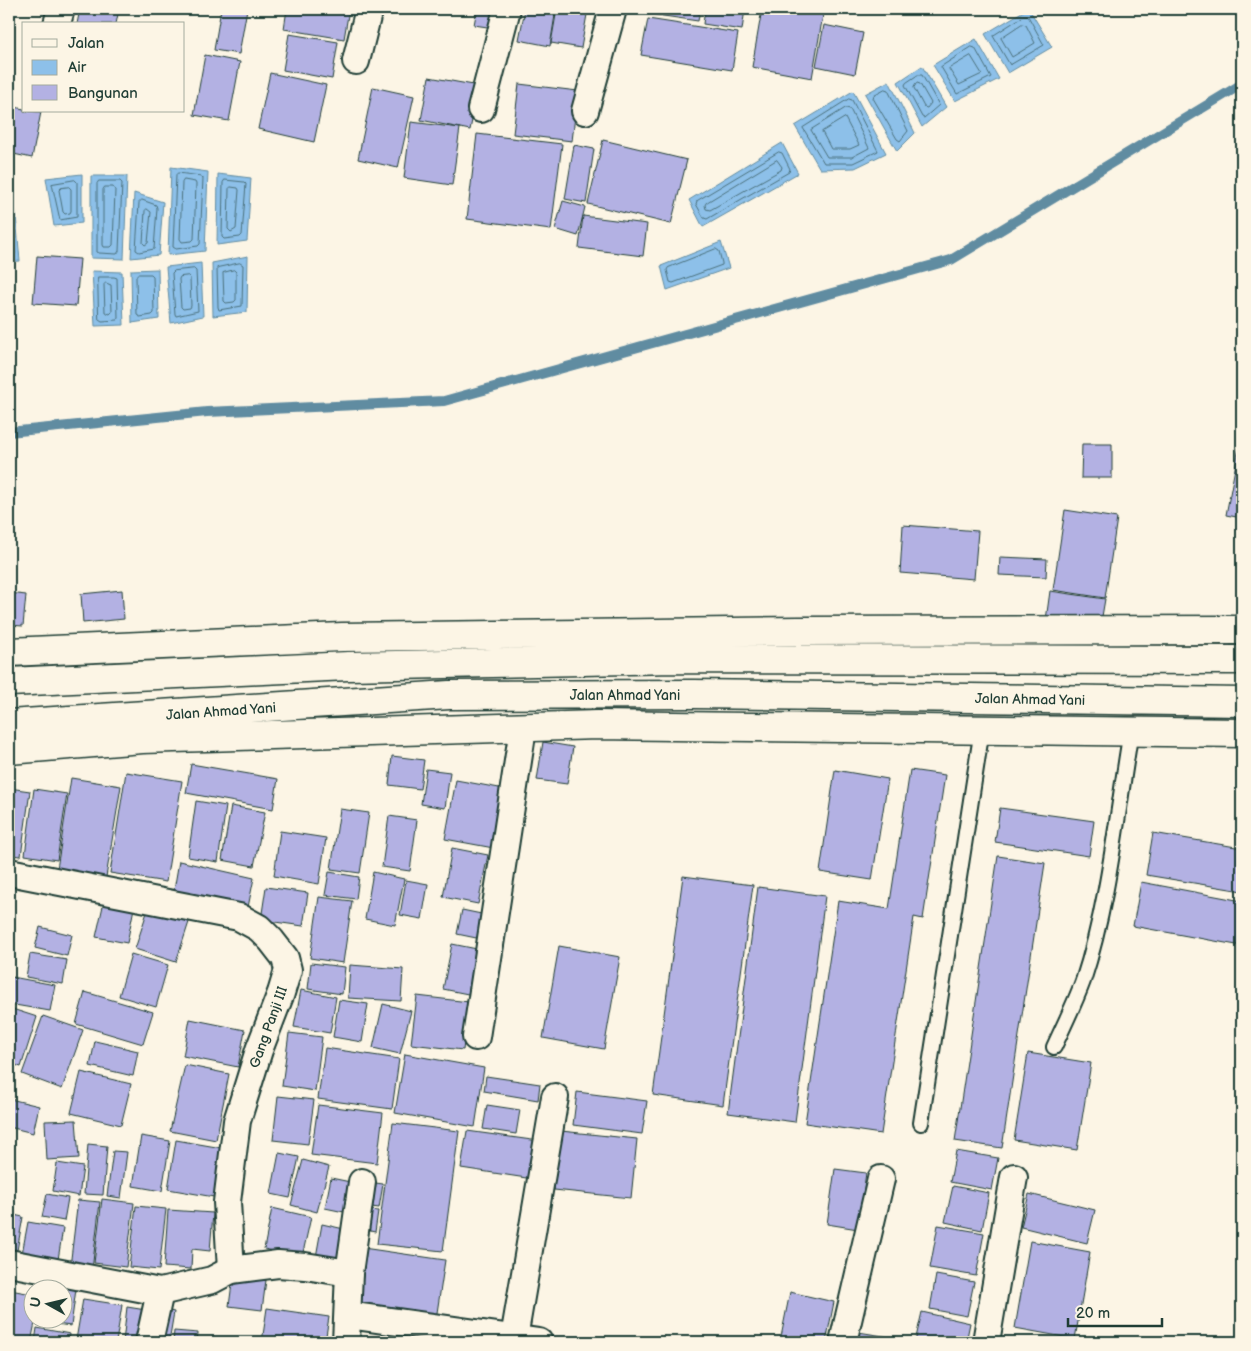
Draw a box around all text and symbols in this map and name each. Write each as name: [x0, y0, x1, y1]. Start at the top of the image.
legend: [22, 22, 185, 112]
text: Jalan: [68, 34, 104, 53]
text: Air: [68, 58, 87, 77]
text: Bangunan: [68, 84, 138, 103]
street label: Jalan Ahmad Yani: [570, 687, 680, 704]
street label: Jalan Ahmad Yani: [975, 690, 1085, 709]
street label: Jalan Ahmad Yani: [165, 699, 277, 724]
street label: Gang Panji III: [246, 984, 291, 1070]
north arrow: [22, 1278, 72, 1328]
text: U: [27, 1296, 45, 1308]
scale bar: [1068, 1296, 1162, 1328]
text: 20 m: [1076, 1304, 1110, 1323]

